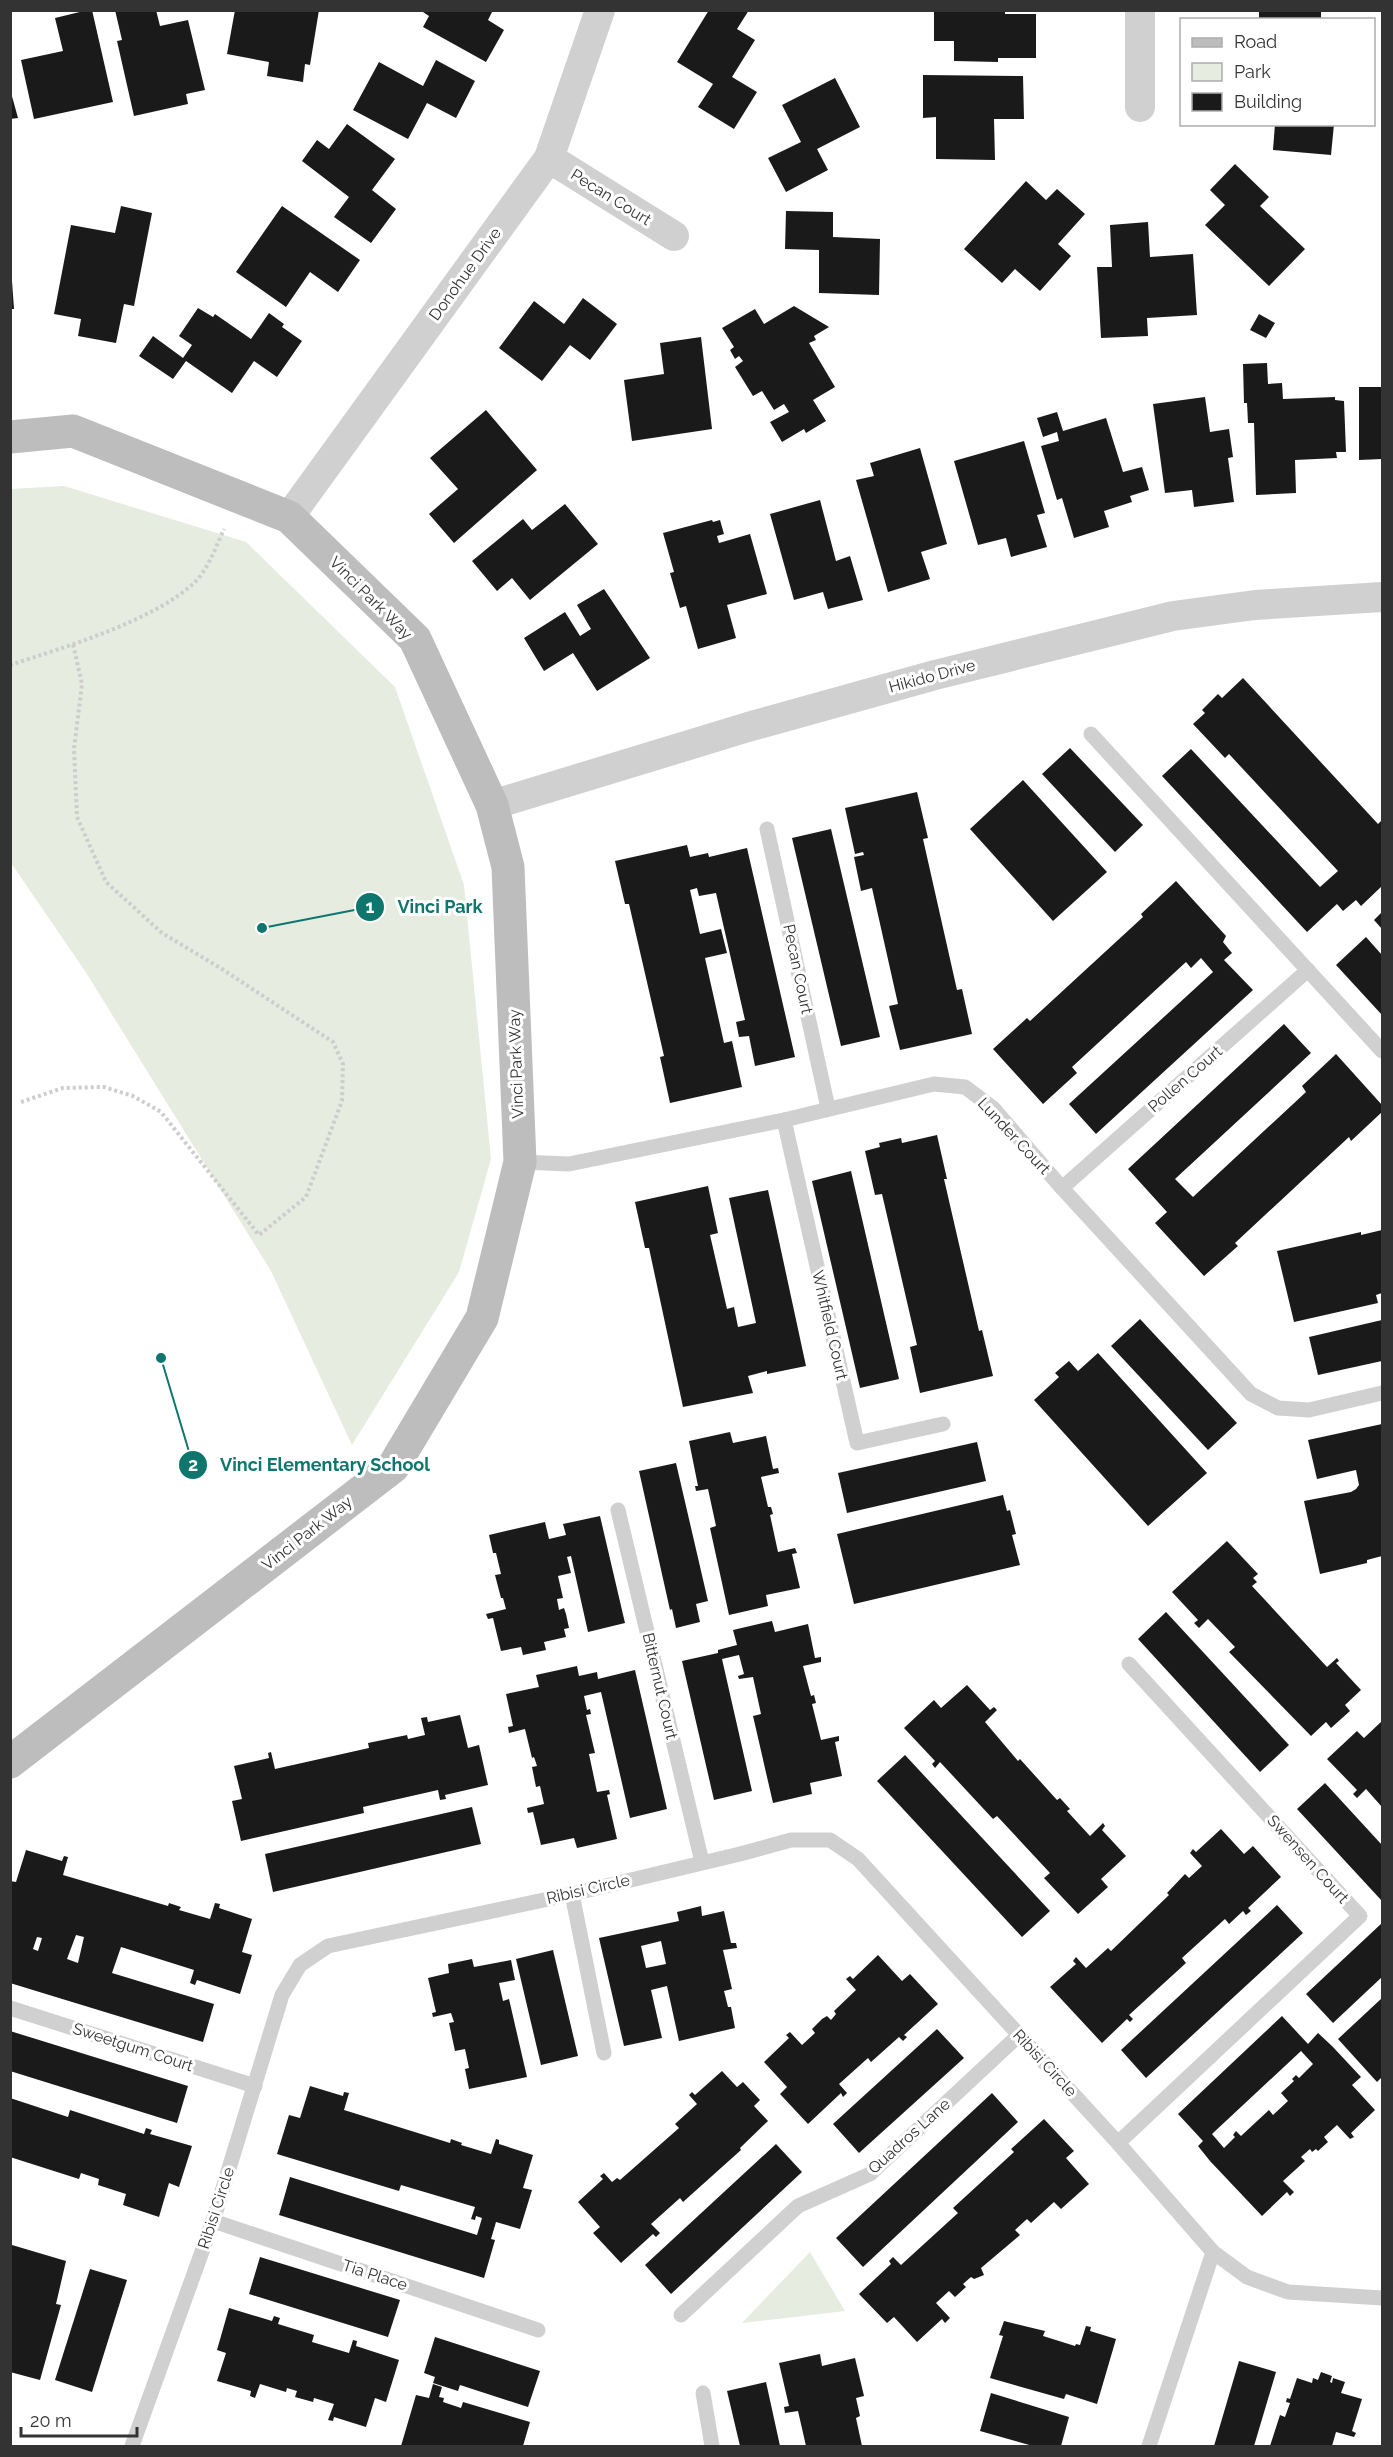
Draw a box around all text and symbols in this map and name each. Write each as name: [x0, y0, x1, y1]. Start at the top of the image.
legend: [1180, 18, 1375, 126]
text: Road: [1234, 31, 1277, 52]
text: Park: [1234, 61, 1271, 82]
text: Building: [1234, 91, 1302, 112]
street label: Pecan Court: [567, 165, 655, 230]
street label: Donohue Drive: [425, 224, 505, 324]
street label: Vinci Park Way: [326, 553, 417, 644]
street label: Hikido Drive: [887, 655, 977, 697]
callout: Vinci Park: [355, 889, 494, 925]
text: 1: [366, 896, 375, 917]
text: Vinci Park: [397, 896, 484, 917]
street label: Pecan Court: [779, 922, 817, 1016]
street label: Vinci Park Way: [505, 1009, 527, 1119]
street label: Pollen Court: [1144, 1041, 1226, 1116]
street label: Lunder Court: [974, 1094, 1055, 1179]
street label: Whitfield Court: [808, 1268, 852, 1382]
callout: Vinci Elementary School: [178, 1447, 442, 1483]
text: 2: [188, 1454, 198, 1475]
text: Vinci Elementary School: [220, 1454, 430, 1475]
street label: Vinci Park Way: [258, 1492, 356, 1574]
street label: Bitternut Court: [638, 1631, 682, 1742]
street label: Swensen Court: [1263, 1811, 1353, 1908]
street label: Ribisi Circle: [545, 1870, 631, 1908]
street label: Sweetgum Court: [70, 2019, 196, 2076]
street label: Ribisi Circle: [1009, 2025, 1081, 2101]
street label: Quadros Lane: [864, 2094, 954, 2178]
street label: Ribisi Circle: [194, 2165, 238, 2251]
street label: Tia Place: [340, 2256, 410, 2294]
scale bar: [21, 2400, 136, 2438]
text: 20 m: [30, 2410, 72, 2431]

